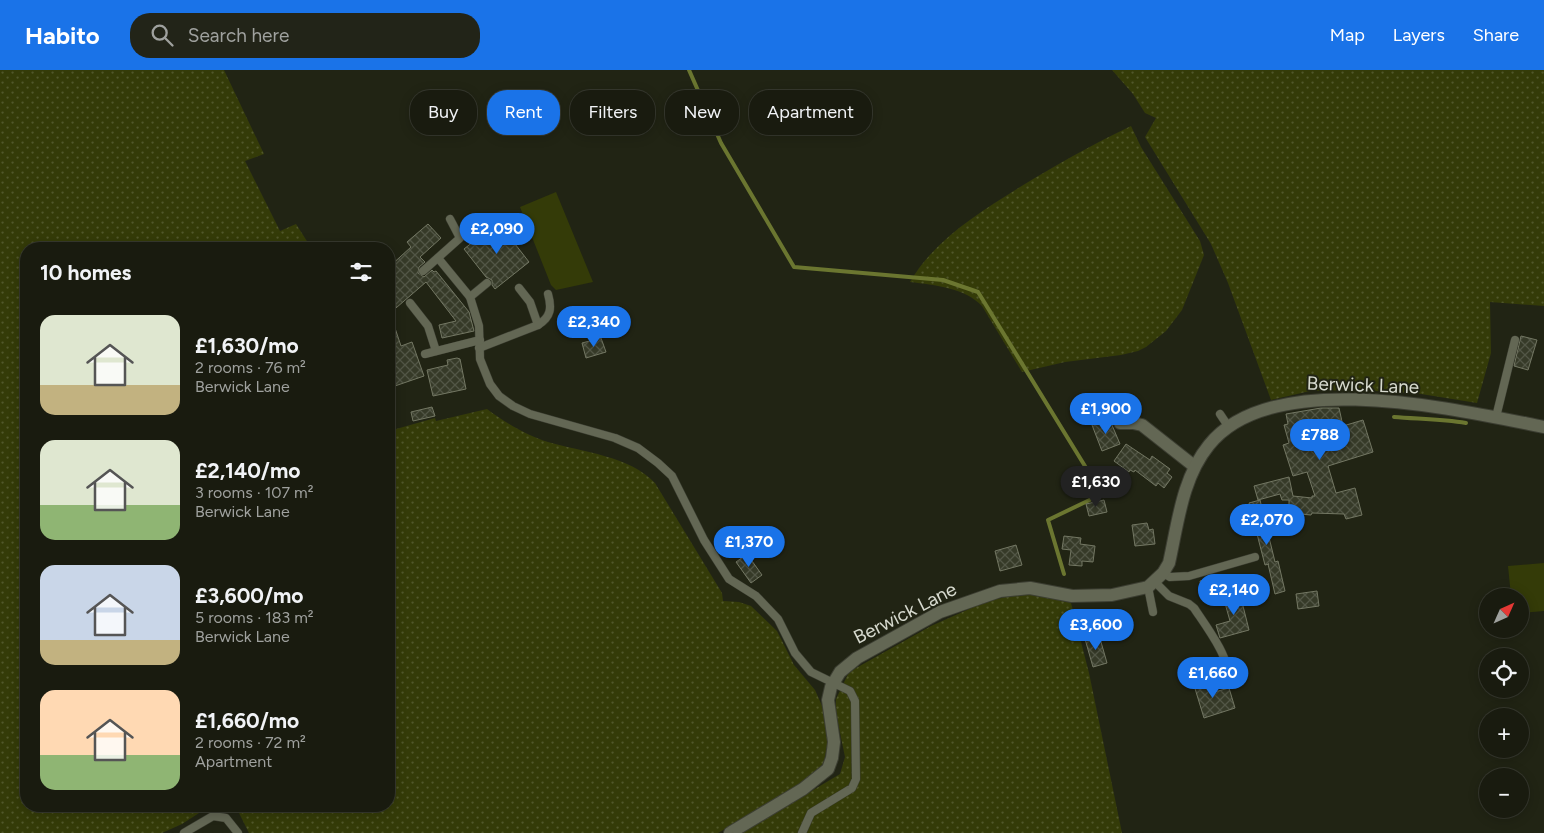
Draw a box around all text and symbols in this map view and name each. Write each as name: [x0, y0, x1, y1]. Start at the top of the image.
search box: [130, 13, 480, 58]
text: Habito: [25, 21, 100, 50]
icon: search: [148, 21, 176, 49]
text: Search here: [188, 24, 289, 47]
text: Map: [1330, 24, 1365, 46]
text: Layers: [1393, 24, 1445, 46]
text: Share: [1473, 24, 1519, 46]
chip: Buy: [410, 90, 477, 135]
chip: Rent: [487, 90, 560, 135]
chip: Filters: [570, 90, 655, 135]
chip: New: [665, 90, 739, 135]
chip: Apartment: [749, 90, 872, 135]
pin: £2,090: [456, 212, 538, 255]
text: £2,090: [471, 219, 523, 238]
icon: filters: [347, 258, 375, 286]
text: 10 homes: [40, 260, 131, 285]
pin: £2,340: [553, 306, 635, 348]
text: £2,340: [568, 312, 620, 331]
text: £1,630/mo: [195, 333, 299, 358]
icon: home: [80, 335, 140, 395]
text: 2 rooms · 76 m²: [195, 358, 306, 377]
street label: Berwick Lane: [1306, 372, 1420, 398]
text: Berwick Lane: [195, 377, 290, 396]
pin: £1,900: [1065, 392, 1147, 435]
text: £1,900: [1081, 399, 1131, 418]
pin: £788: [1290, 418, 1350, 461]
text: £788: [1301, 425, 1339, 444]
text: £2,140/mo: [195, 458, 300, 483]
icon: home: [80, 460, 140, 520]
pin: £1,630: [1055, 466, 1137, 508]
text: £1,630: [1072, 472, 1120, 491]
text: 3 rooms · 107 m²: [195, 483, 313, 502]
text: Berwick Lane: [195, 502, 290, 521]
pin: £2,070: [1226, 504, 1308, 546]
text: £2,070: [1241, 510, 1293, 529]
pin: £1,370: [708, 526, 790, 568]
text: £1,370: [725, 532, 773, 551]
pin: £2,140: [1193, 574, 1275, 616]
street label: Berwick Lane: [850, 577, 960, 649]
text: £2,140: [1209, 580, 1259, 599]
text: £3,600/mo: [195, 583, 304, 608]
icon: home: [80, 585, 140, 645]
north arrow: [1479, 588, 1529, 638]
map controls: [1479, 588, 1529, 818]
text: 5 rooms · 183 m²: [195, 608, 314, 627]
pin: £3,600: [1055, 608, 1137, 651]
text: £3,600: [1070, 615, 1122, 634]
text: Berwick Lane: [195, 627, 290, 646]
button: locate: [1479, 648, 1529, 698]
pin: £1,660: [1172, 656, 1254, 699]
text: £1,660: [1188, 663, 1238, 682]
text: £1,660/mo: [195, 708, 299, 733]
button: +: [1479, 708, 1529, 758]
icon: home: [80, 710, 140, 770]
text: 2 rooms · 72 m²: [195, 733, 306, 752]
text: Apartment: [195, 752, 272, 771]
button: −: [1479, 768, 1529, 818]

